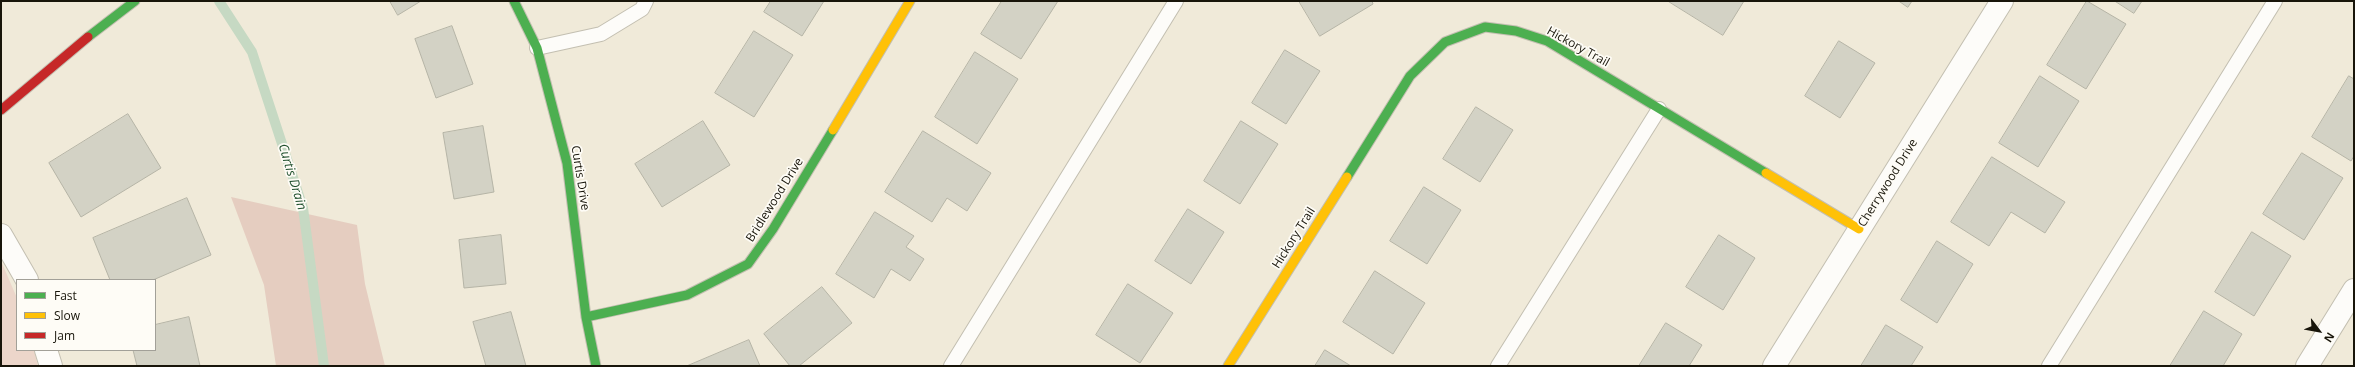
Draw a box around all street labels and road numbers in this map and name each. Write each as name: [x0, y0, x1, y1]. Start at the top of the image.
street label: Hickory Trail: [1544, 24, 1612, 70]
street label: Cherrywood Drive: [1855, 136, 1921, 230]
street label: Curtis Drive: [568, 145, 592, 211]
street label: Bridlewood Drive: [743, 155, 807, 245]
street label: Hickory Trail: [1270, 205, 1318, 271]

